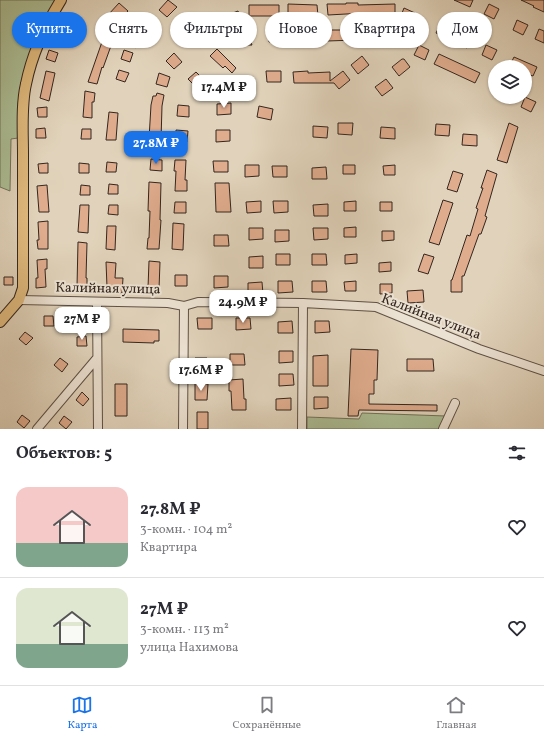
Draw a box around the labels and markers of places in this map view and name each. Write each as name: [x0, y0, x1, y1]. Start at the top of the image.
pin: 17.4M ₽: [187, 75, 261, 109]
pin: 27.8M ₽: [119, 131, 193, 165]
pin: 24.9M ₽: [206, 290, 280, 324]
pin: 27M ₽: [54, 307, 110, 341]
pin: 17.6M ₽: [164, 358, 238, 392]

